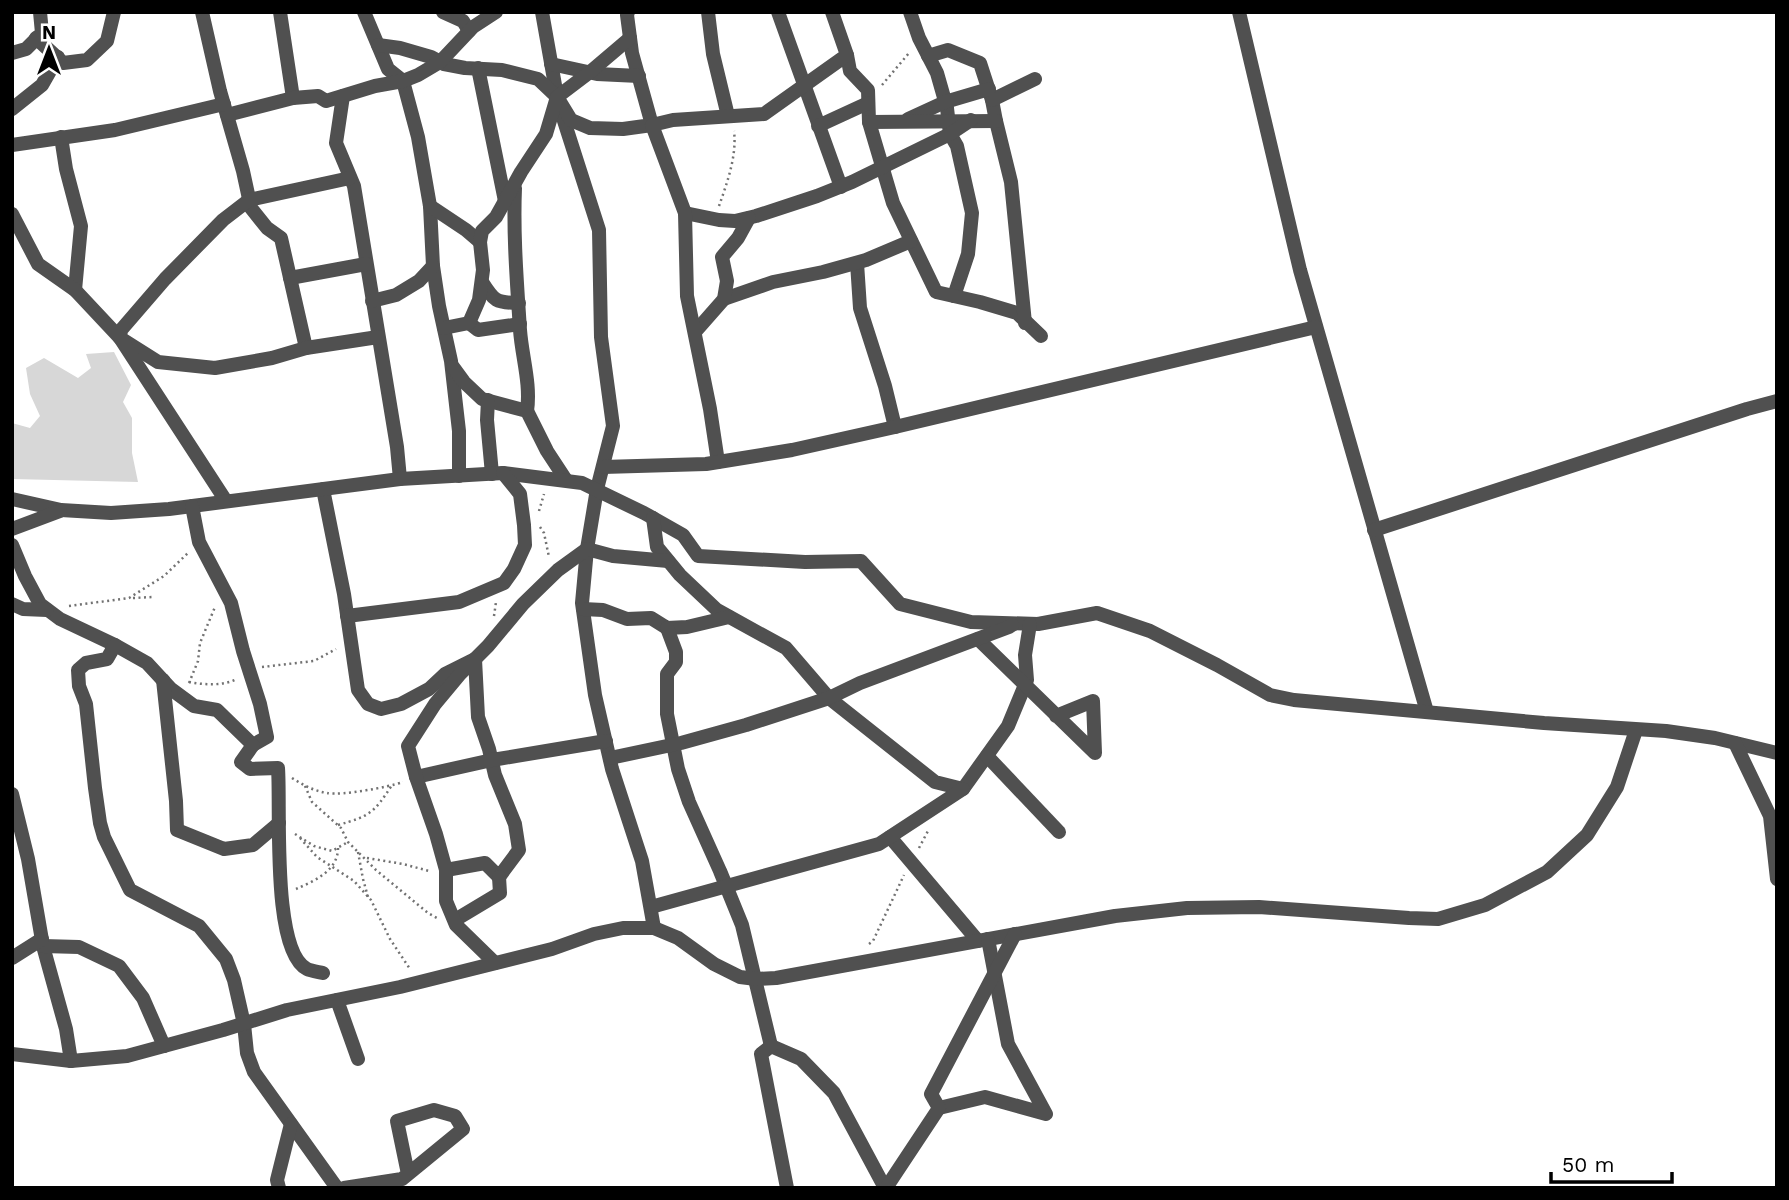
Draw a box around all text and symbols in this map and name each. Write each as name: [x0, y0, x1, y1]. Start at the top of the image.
north arrow: [14, 14, 84, 84]
text: N: [42, 21, 56, 44]
scale bar: [1551, 1140, 1672, 1184]
text: 50 m: [1562, 1152, 1614, 1177]

